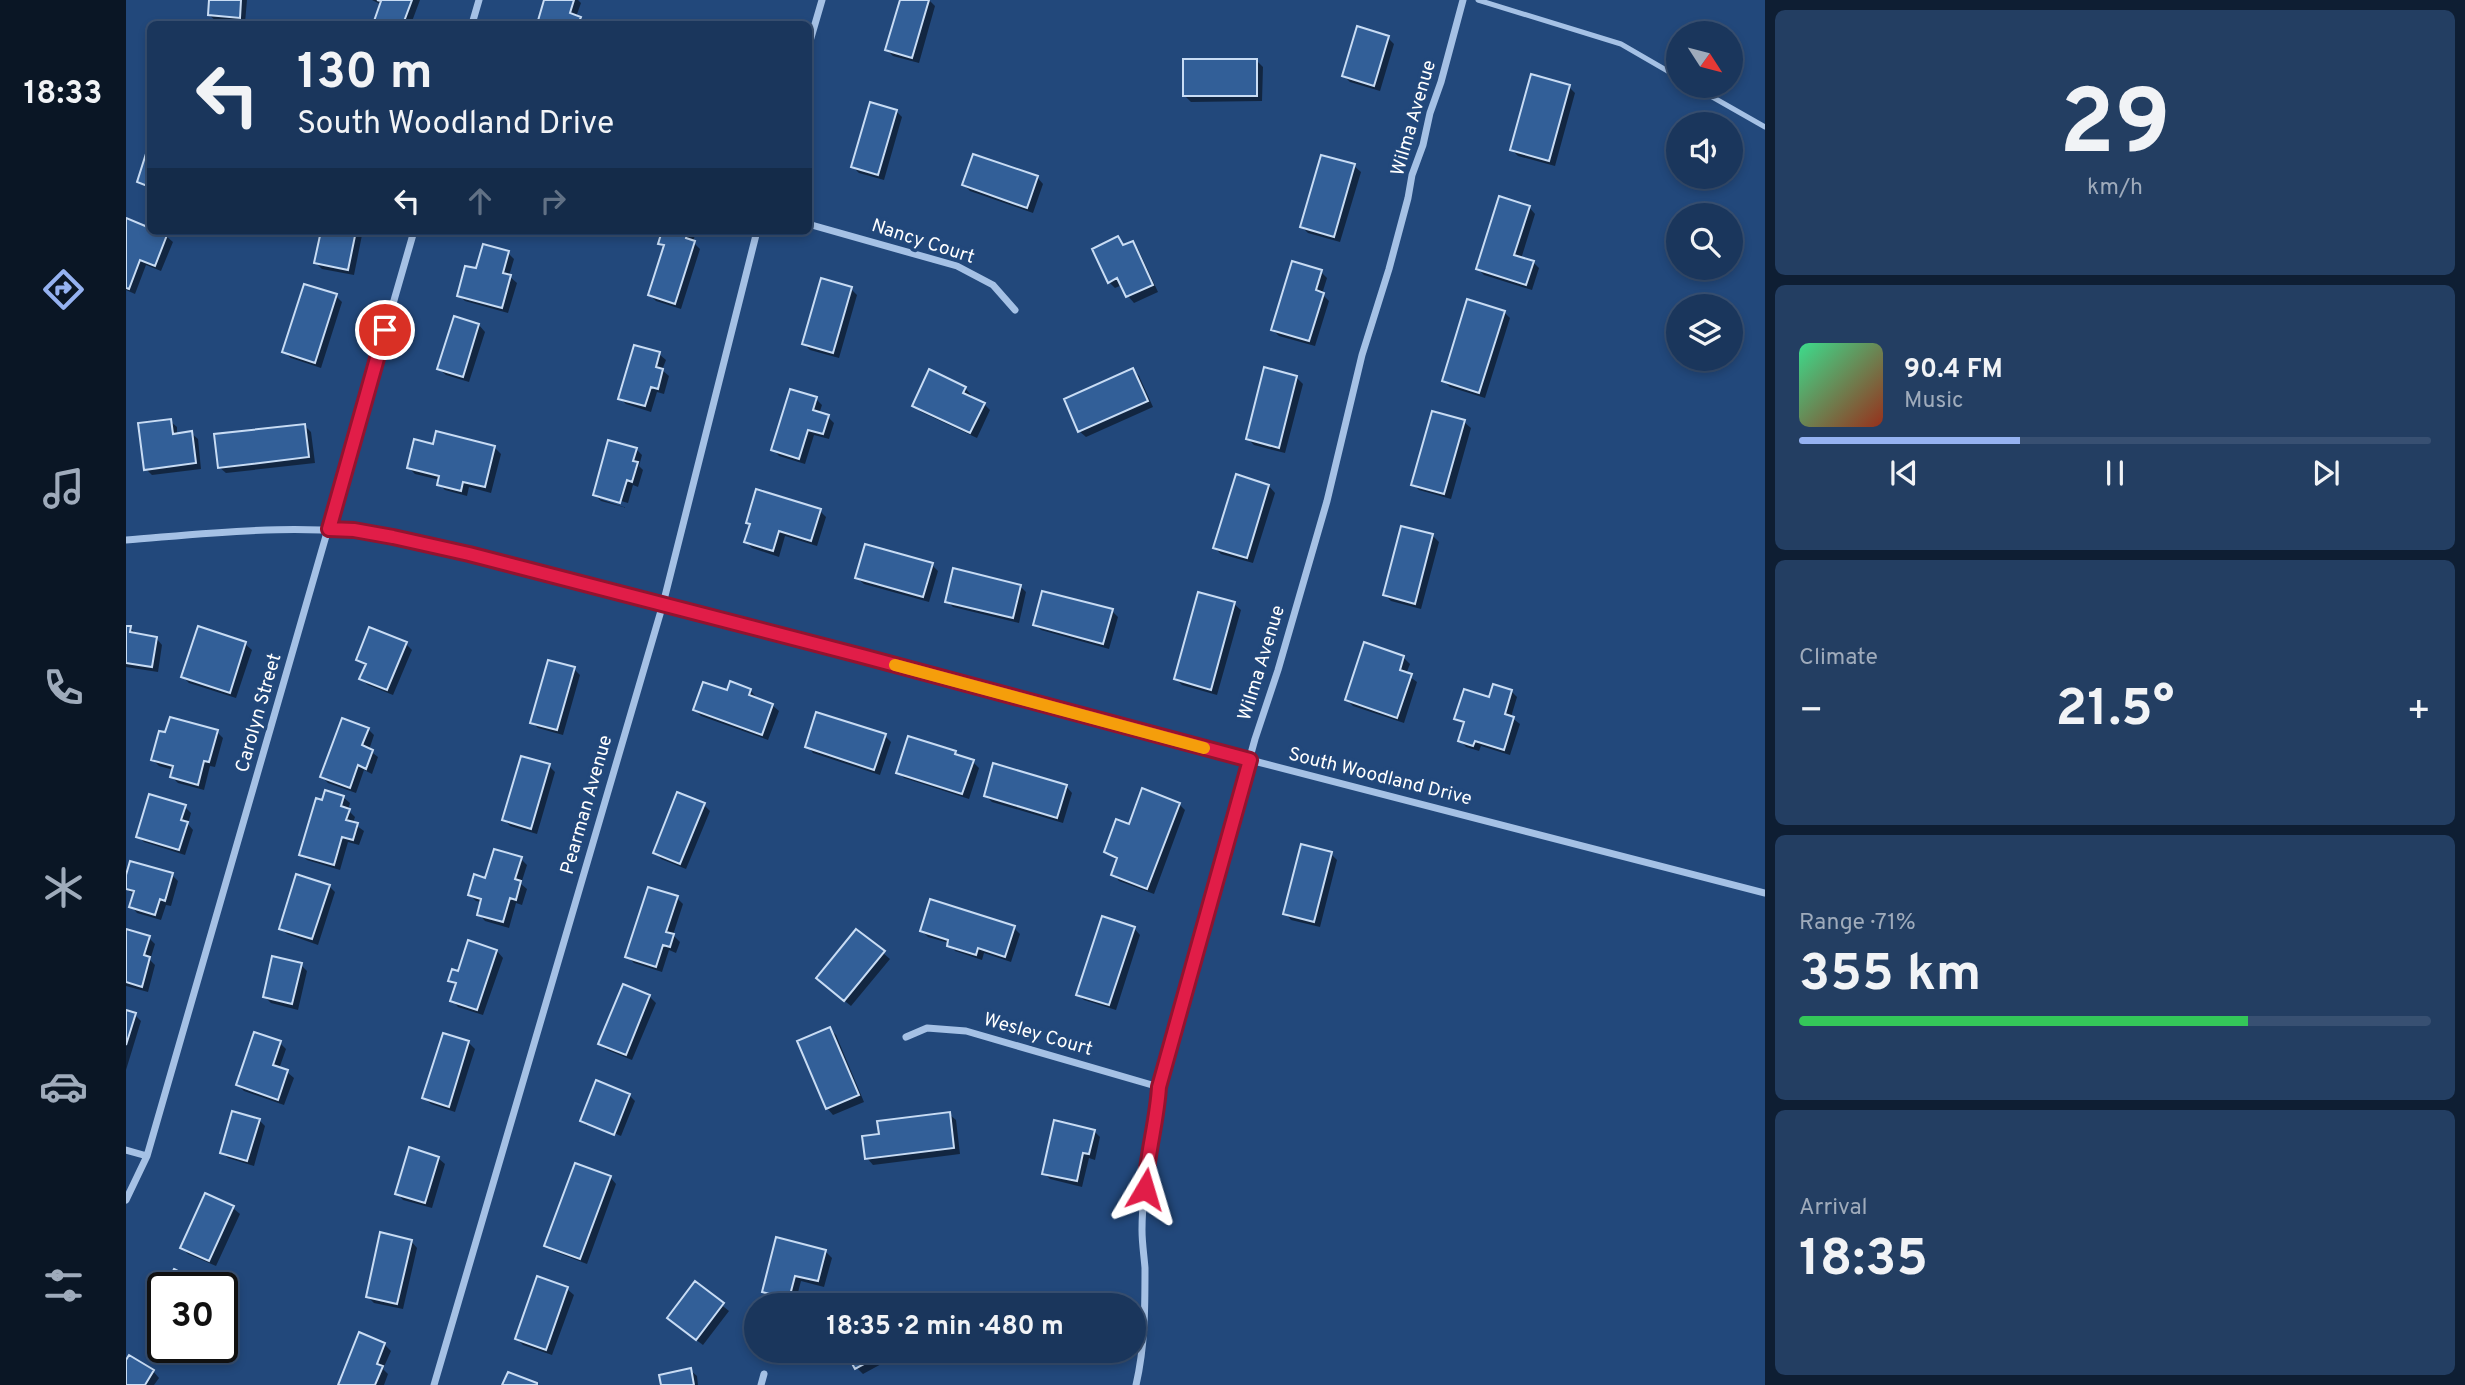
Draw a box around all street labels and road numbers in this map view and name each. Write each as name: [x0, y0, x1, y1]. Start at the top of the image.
street label: Wilma Avenue: [1386, 57, 1442, 179]
street label: Nancy Court: [868, 214, 978, 270]
street label: Wilma Avenue: [1233, 603, 1291, 723]
street label: Carolyn Street: [231, 651, 287, 775]
street label: Pearman Avenue: [556, 732, 618, 878]
street label: South Woodland Drive: [1286, 743, 1474, 811]
street label: Wesley Court: [981, 1008, 1095, 1062]

